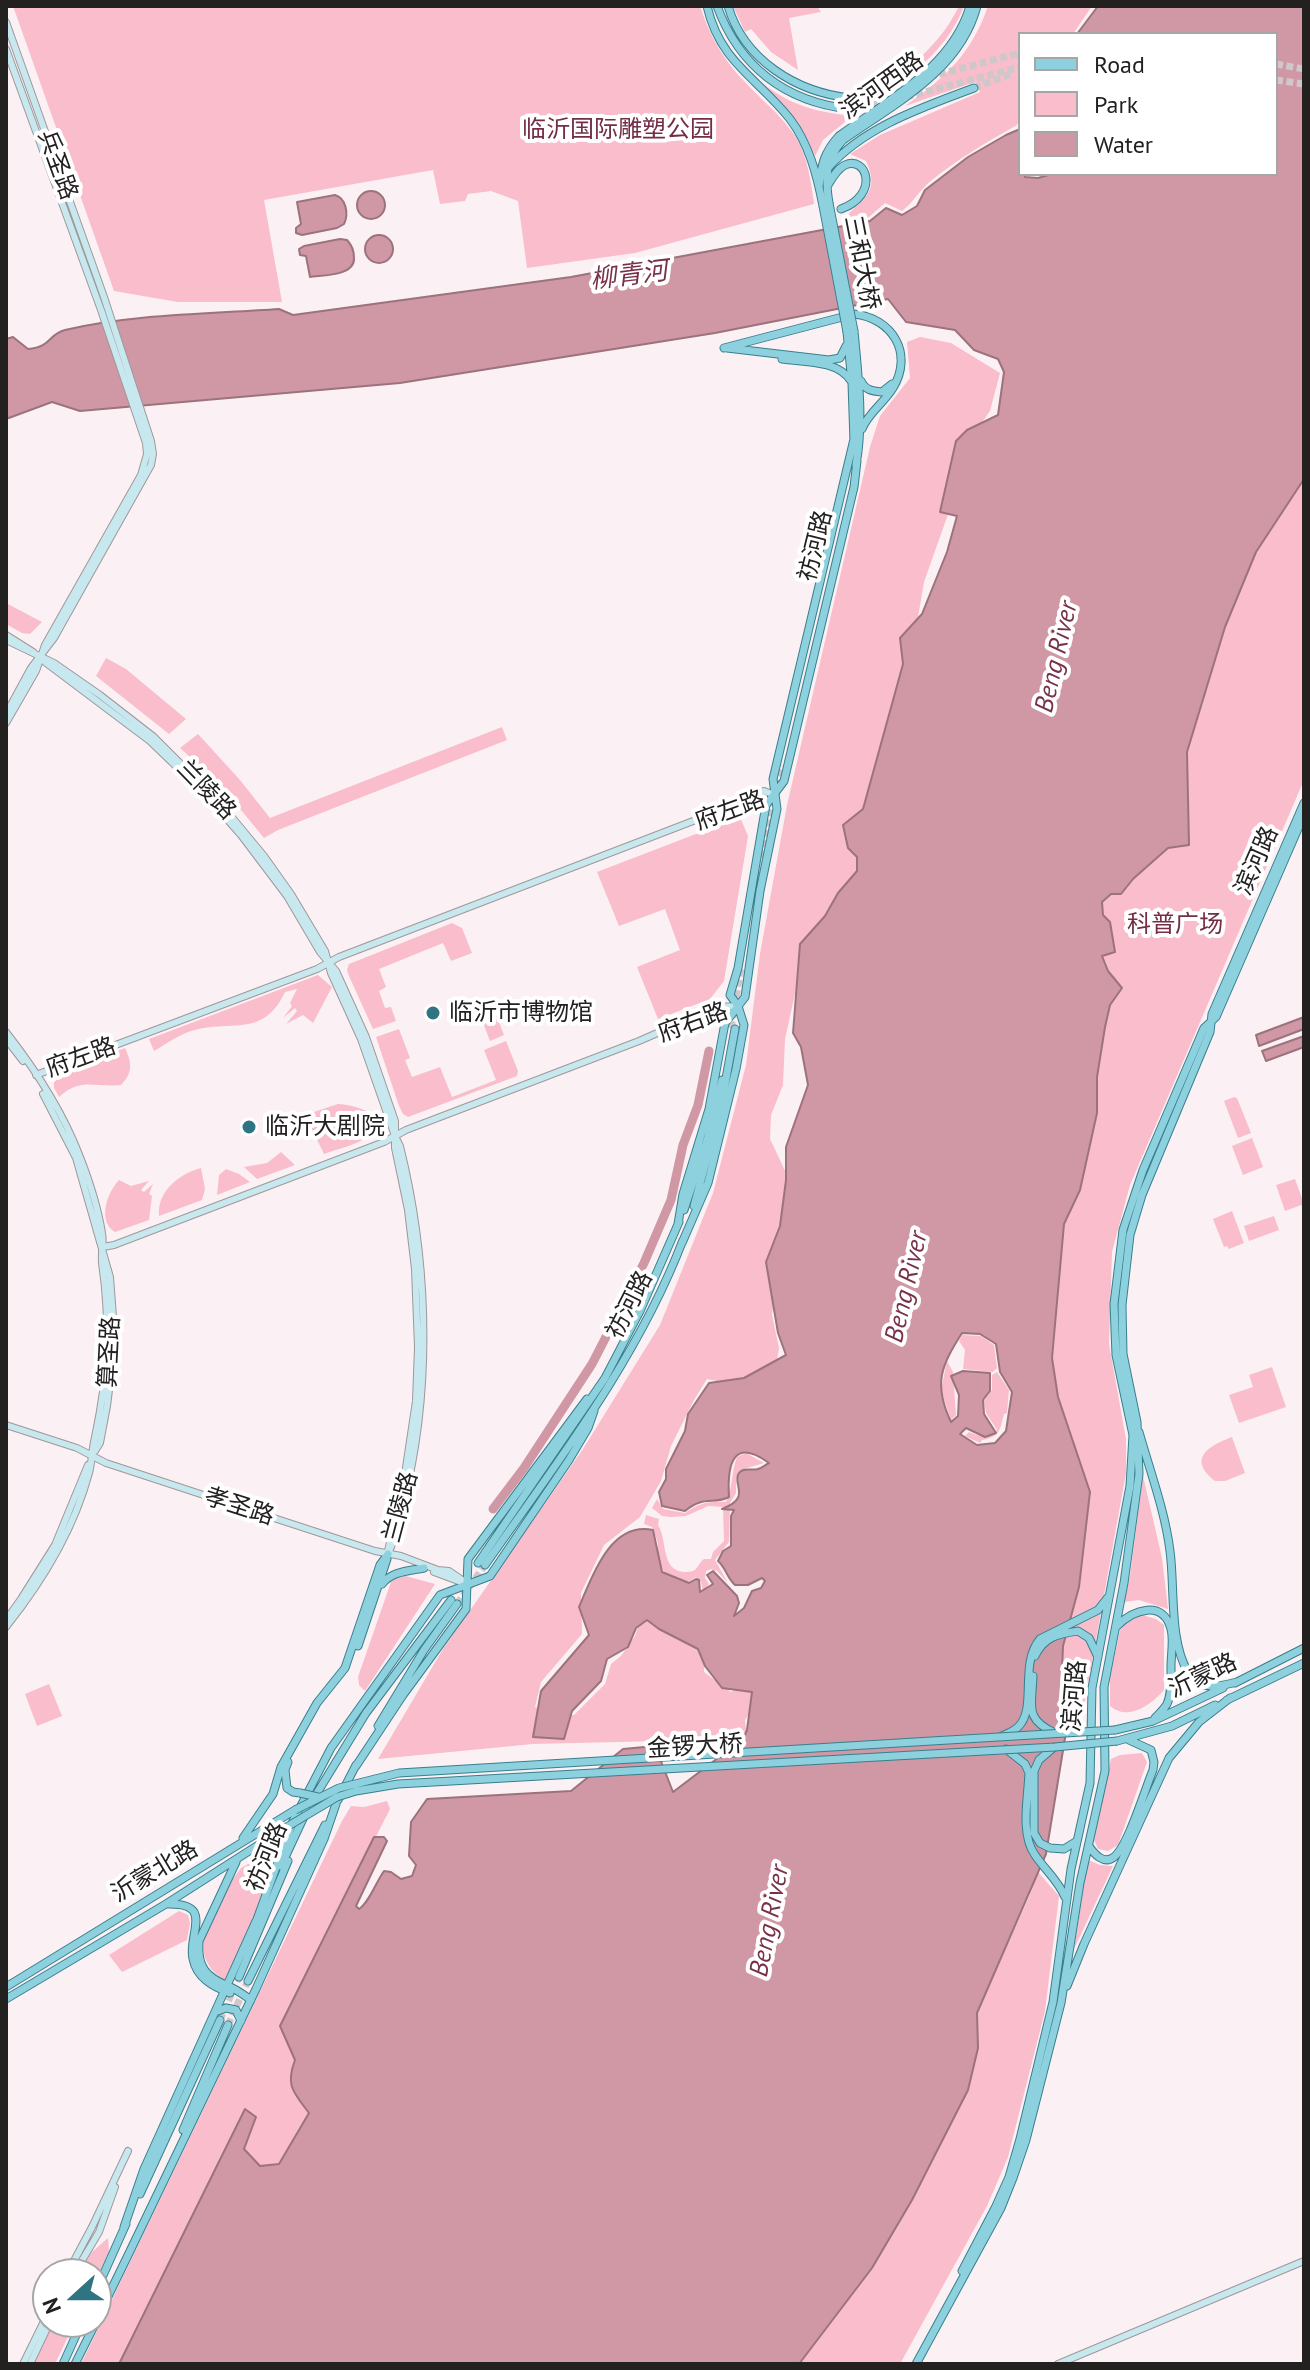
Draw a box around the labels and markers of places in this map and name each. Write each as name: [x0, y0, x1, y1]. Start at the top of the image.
place label: 临沂市博物馆: [449, 999, 593, 1027]
marker: 临沂市博物馆: [424, 1004, 442, 1022]
place label: 临沂大剧院: [265, 1113, 385, 1141]
marker: 临沂大剧院: [240, 1118, 258, 1136]

